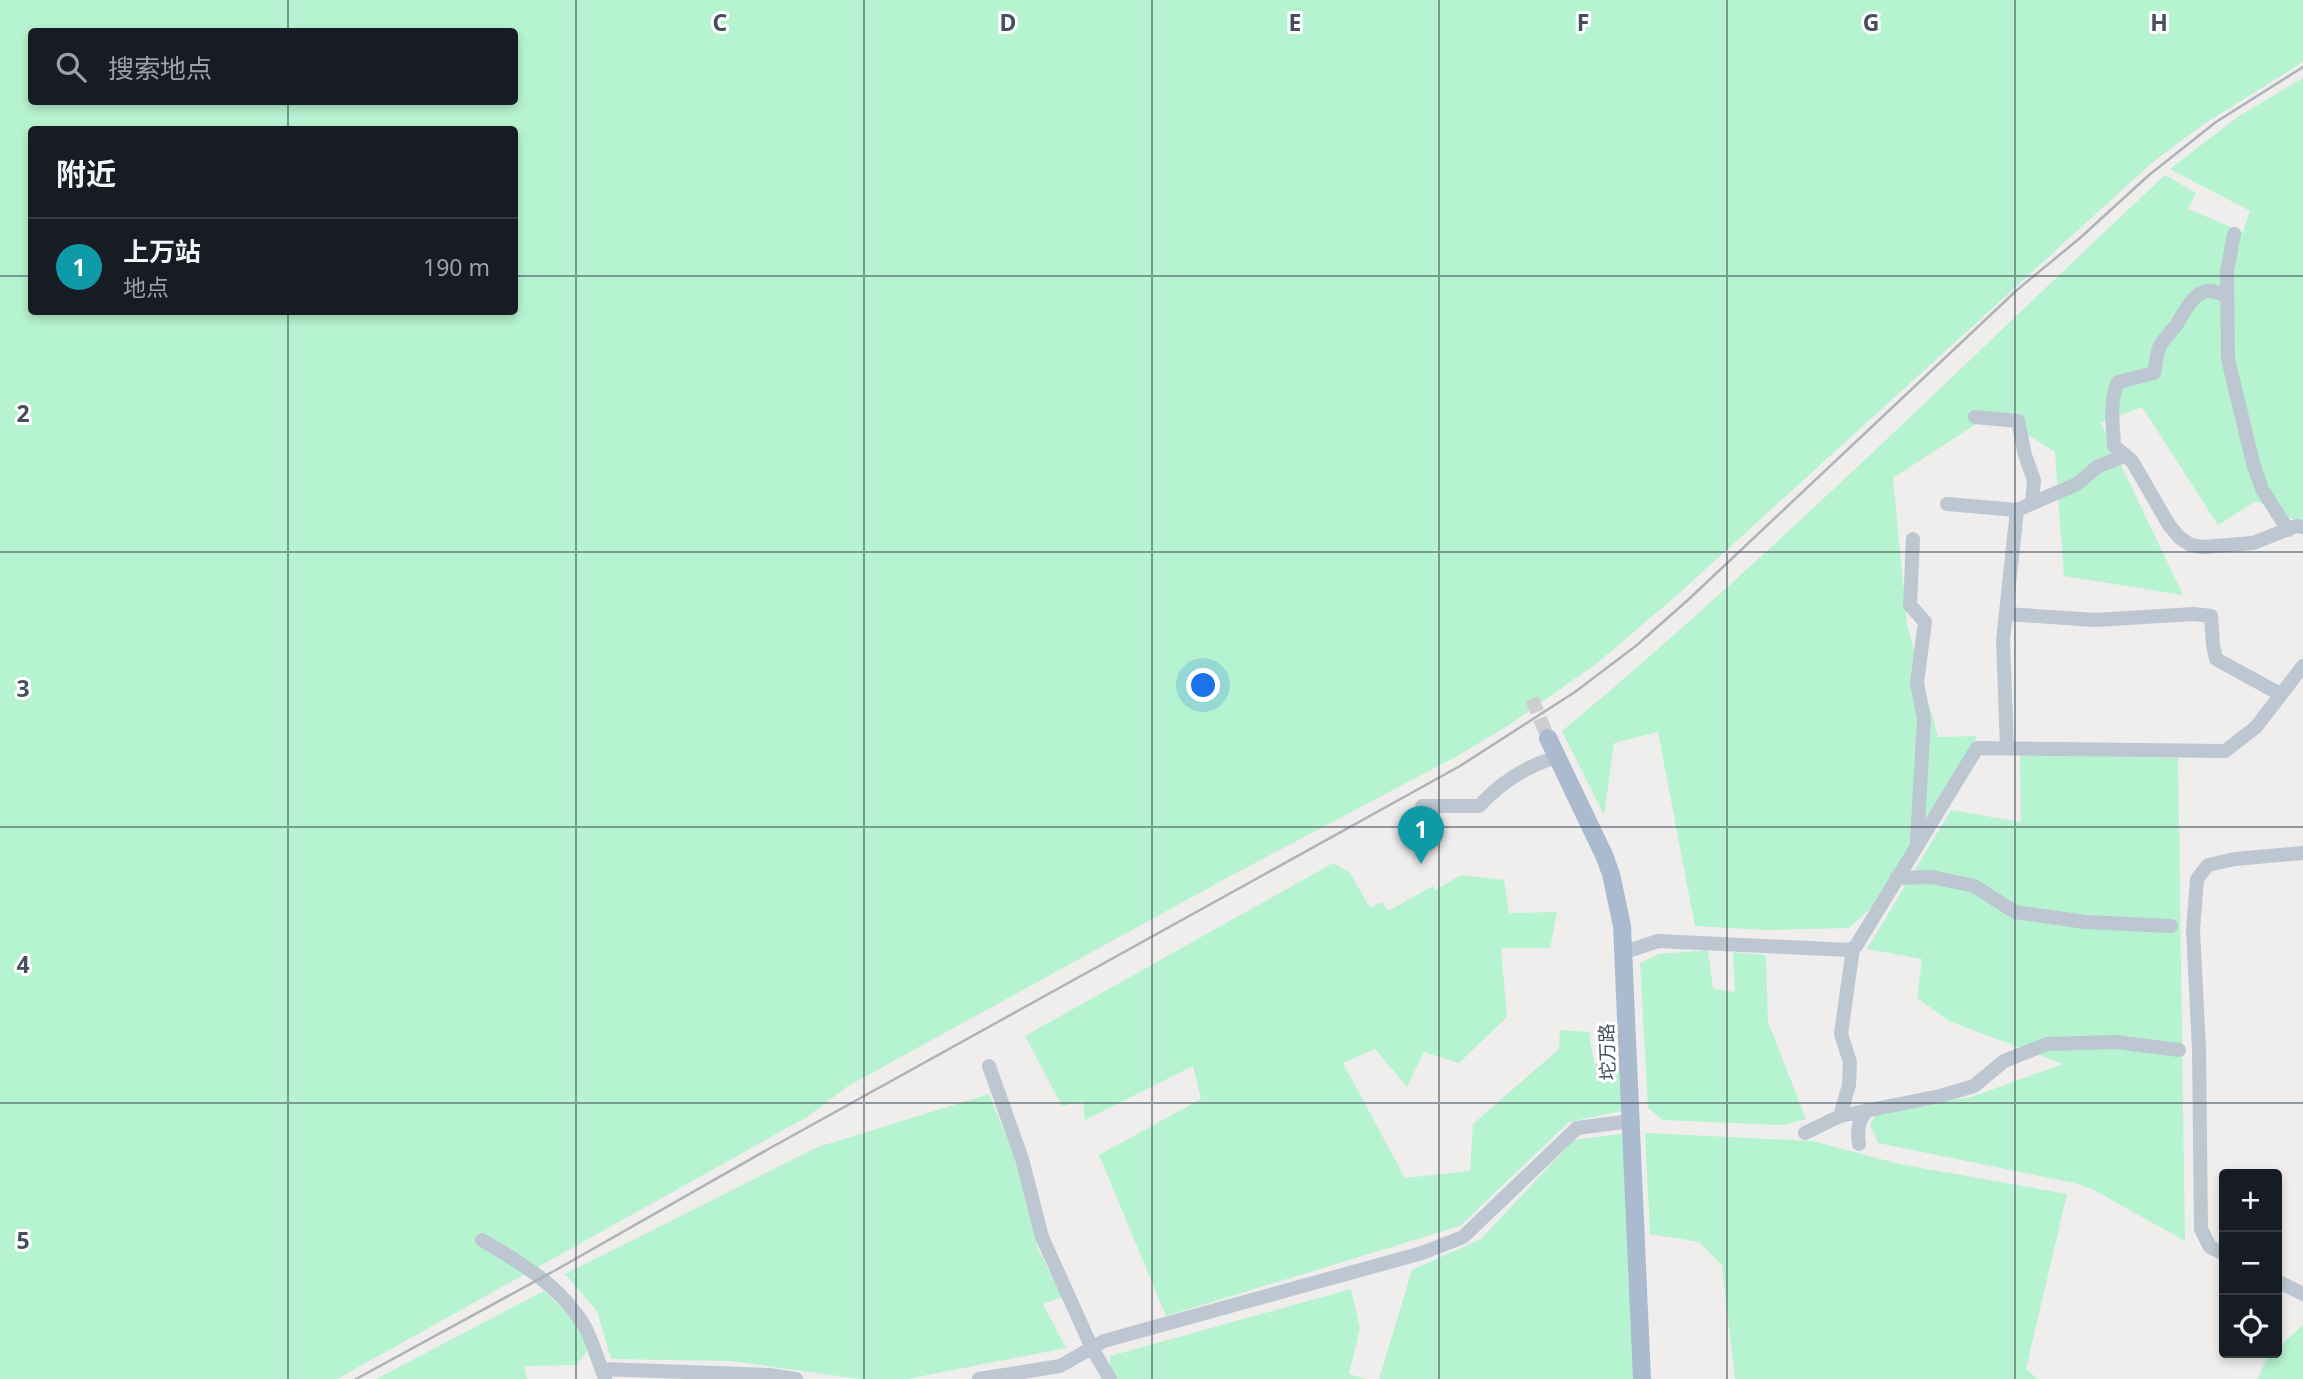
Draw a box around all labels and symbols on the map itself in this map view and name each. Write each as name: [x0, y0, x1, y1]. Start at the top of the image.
text: C: [713, 6, 728, 38]
text: D: [1000, 6, 1016, 38]
text: E: [1289, 6, 1301, 38]
text: F: [1577, 6, 1589, 38]
text: G: [1863, 6, 1879, 38]
text: H: [2150, 6, 2168, 38]
text: 2: [16, 397, 30, 429]
your location: [1186, 668, 1220, 702]
text: 3: [16, 672, 30, 704]
pin: 1: [1398, 806, 1444, 864]
text: 4: [16, 948, 30, 980]
street label: 坨万路: [1593, 1023, 1621, 1081]
text: 5: [16, 1224, 30, 1256]

